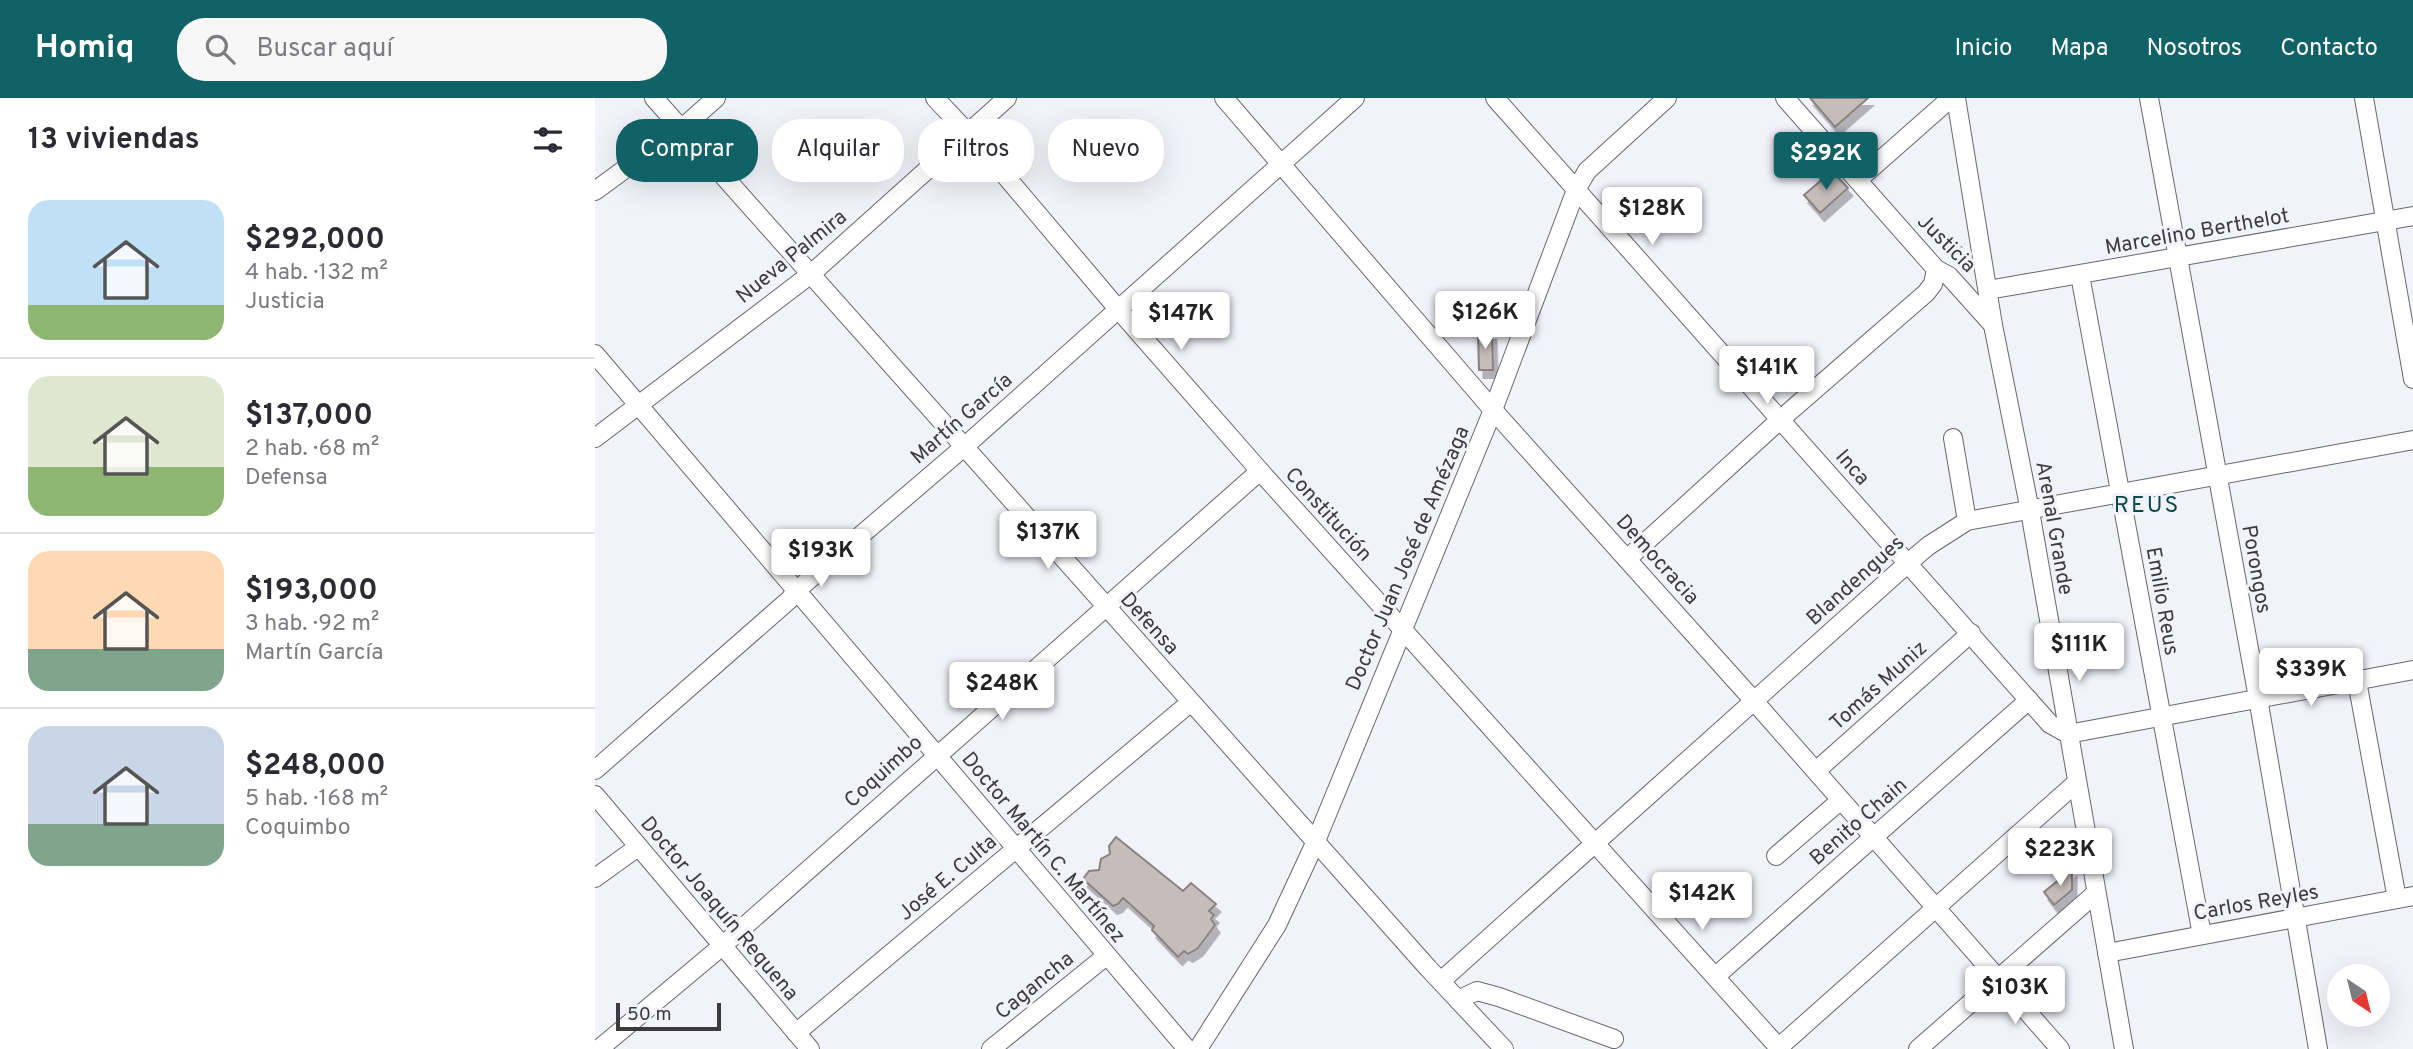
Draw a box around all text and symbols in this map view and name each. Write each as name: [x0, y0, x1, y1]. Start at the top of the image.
search box: [177, 18, 667, 81]
text: Homiq: [35, 28, 135, 70]
icon: search: [201, 30, 239, 68]
text: Buscar aquí: [257, 33, 393, 66]
text: Inicio: [1955, 34, 2012, 64]
text: Mapa: [2050, 34, 2109, 64]
text: Nosotros: [2147, 34, 2242, 64]
text: Contacto: [2280, 34, 2378, 64]
chip: Comprar: [616, 119, 758, 182]
chip: Alquilar: [772, 119, 904, 182]
chip: Filtros: [918, 119, 1034, 182]
chip: Nuevo: [1048, 119, 1164, 182]
icon: filters: [529, 121, 567, 159]
text: 13 viviendas: [28, 122, 199, 159]
pin: $292K: [1777, 132, 1875, 192]
text: $292K: [1790, 140, 1862, 169]
pin: $128K: [1603, 188, 1701, 247]
text: $128K: [1618, 195, 1686, 224]
street label: Marcelino Berthelot: [2103, 203, 2292, 262]
street label: Nueva Palmira: [731, 204, 853, 310]
street label: Justicia: [1911, 209, 1981, 279]
text: $292,000: [245, 222, 385, 259]
icon: home: [84, 228, 168, 312]
text: 4 hab. · 132 m²: [245, 259, 388, 288]
text: Justicia: [245, 288, 325, 317]
pin: $147K: [1132, 292, 1230, 352]
pin: $126K: [1436, 292, 1534, 351]
text: $126K: [1451, 299, 1519, 328]
text: $147K: [1148, 300, 1214, 329]
pin: $141K: [1718, 346, 1816, 406]
text: $141K: [1735, 354, 1799, 383]
street label: Martín García: [905, 367, 1019, 471]
text: $137,000: [245, 398, 373, 435]
icon: home: [84, 404, 168, 488]
street label: Doctor Juan José de Amézaga: [1340, 422, 1477, 695]
text: 2 hab. · 68 m²: [245, 435, 379, 464]
street label: Inca: [1829, 444, 1875, 492]
street label: Arenal Grande: [2028, 459, 2079, 597]
street label: Constitución: [1278, 462, 1377, 568]
text: Defensa: [245, 464, 328, 493]
district label: REUS: [2114, 492, 2180, 521]
street label: Democracia: [1609, 509, 1704, 611]
pin: $137K: [999, 512, 1097, 571]
text: $137K: [1015, 519, 1081, 548]
street label: Porongos: [2234, 523, 2277, 616]
pin: $193K: [772, 530, 870, 589]
street label: Blandengues: [1801, 530, 1911, 632]
text: $193K: [787, 537, 855, 566]
street label: Emilio Reus: [2139, 545, 2184, 658]
text: $193,000: [245, 573, 378, 610]
icon: home: [84, 579, 168, 663]
street label: Defensa: [1114, 587, 1184, 661]
text: 3 hab. · 92 m²: [245, 610, 379, 639]
pin: $111K: [2030, 624, 2128, 683]
text: $111K: [2050, 631, 2108, 660]
street label: Tomás Muniz: [1825, 635, 1933, 737]
text: Martín García: [245, 639, 383, 668]
pin: $339K: [2262, 648, 2360, 708]
text: $339K: [2275, 656, 2347, 685]
pin: $248K: [953, 662, 1051, 722]
text: $248K: [965, 670, 1039, 699]
street label: Coquimbo: [839, 730, 929, 814]
street label: Doctor Martín C. Martínez: [955, 747, 1131, 949]
text: $248,000: [245, 748, 386, 785]
icon: home: [84, 754, 168, 838]
street label: Benito Chain: [1805, 772, 1913, 872]
text: 5 hab. · 168 m²: [245, 785, 388, 814]
street label: Doctor Joaquín Requena: [634, 811, 804, 1007]
text: Coquimbo: [245, 814, 351, 843]
pin: $223K: [2011, 828, 2109, 888]
street label: José E. Culta: [893, 829, 1003, 927]
text: $223K: [2024, 836, 2096, 865]
pin: $142K: [1653, 872, 1751, 932]
street label: Carlos Reyles: [2192, 879, 2321, 928]
text: $142K: [1668, 880, 1736, 909]
street label: Cagancha: [990, 946, 1080, 1026]
north arrow: [2327, 964, 2391, 1027]
map controls: [2327, 964, 2390, 1027]
pin: $103K: [1966, 967, 2064, 1026]
text: $103K: [1981, 974, 2049, 1003]
scale bar: [616, 1000, 721, 1032]
text: 50 m: [627, 1003, 672, 1027]

